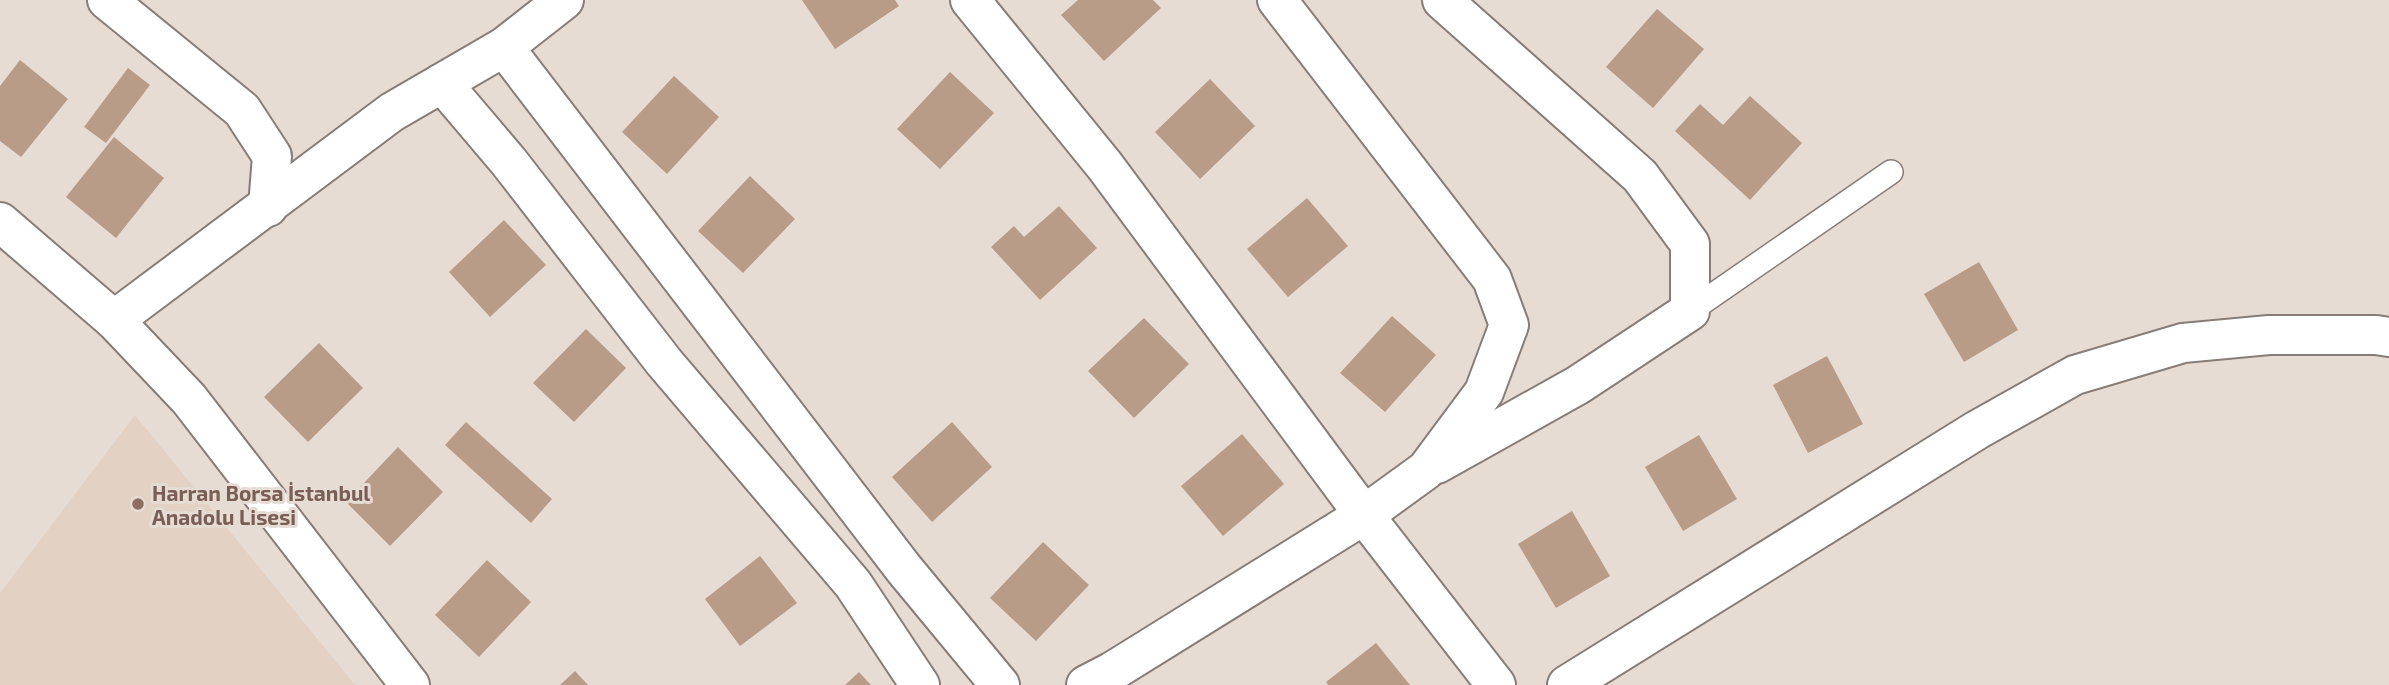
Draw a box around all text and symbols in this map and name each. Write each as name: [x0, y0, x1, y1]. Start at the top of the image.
place label: Harran Borsa İstanbul Anadolu Lisesi: [152, 480, 370, 529]
marker: Harran Borsa İstanbul Anadolu Lisesi: [130, 496, 146, 512]

